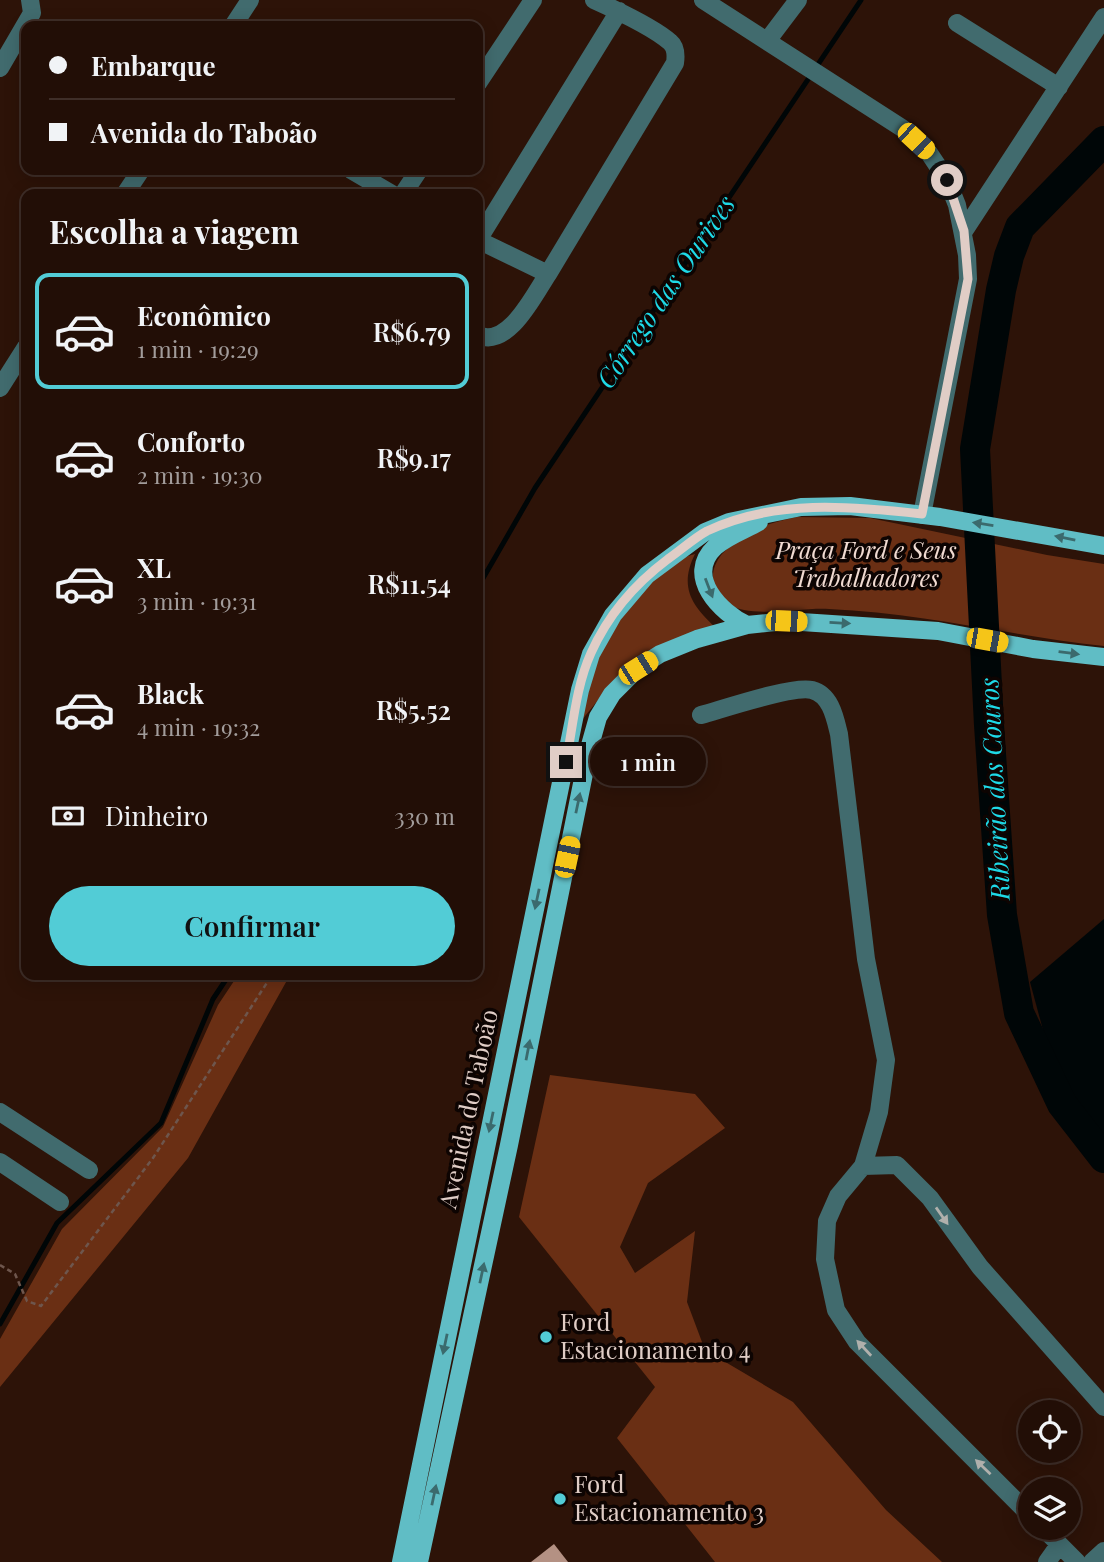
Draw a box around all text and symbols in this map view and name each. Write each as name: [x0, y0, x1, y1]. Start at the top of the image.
text: Embarque: [91, 48, 216, 83]
text: Avenida do Taboão: [91, 115, 317, 150]
car: [894, 119, 939, 163]
route start: [931, 164, 963, 196]
water label: Córrego das Ourives: [587, 188, 742, 394]
text: Escolha a viagem: [49, 209, 299, 252]
text: Econômico: [137, 298, 271, 333]
icon: car: [53, 300, 116, 363]
text: R$6.79: [373, 314, 451, 349]
text: 1 min · 19:29: [137, 333, 259, 364]
text: Conforto: [137, 424, 245, 459]
icon: car: [53, 426, 116, 489]
text: R$9.17: [377, 440, 451, 475]
text: 2 min · 19:30: [137, 459, 263, 490]
one-way arrow: [972, 518, 994, 529]
one-way arrow: [1054, 532, 1076, 543]
park label: Praça Ford e Seus Trabalhadores: [774, 533, 957, 593]
text: XL: [137, 550, 171, 585]
icon: car: [53, 552, 116, 615]
text: R$11.54: [368, 566, 451, 601]
one-way arrow: [704, 578, 715, 599]
text: 3 min · 19:31: [137, 585, 257, 616]
car: [765, 610, 808, 632]
one-way arrow: [829, 618, 851, 629]
car: [965, 626, 1010, 654]
car: [615, 648, 662, 688]
one-way arrow: [1058, 648, 1080, 659]
text: Black: [137, 676, 204, 711]
water label: Ribeirão dos Couros: [970, 677, 1017, 902]
icon: car: [53, 678, 116, 741]
text: R$5.52: [376, 692, 451, 727]
text: 4 min · 19:32: [137, 711, 260, 742]
callout: 1 min: [590, 738, 706, 786]
route end: [550, 746, 582, 778]
text: 1 min: [620, 746, 676, 777]
one-way arrow: [572, 792, 583, 814]
icon: cash: [49, 797, 87, 835]
text: Dinheiro: [105, 798, 208, 833]
text: 330 m: [394, 800, 455, 831]
car: [553, 834, 582, 880]
button: Confirmar: [49, 886, 455, 966]
one-way arrow: [532, 888, 543, 910]
street label: Avenida do Taboão: [430, 1006, 504, 1212]
one-way arrow: [522, 1039, 533, 1061]
one-way arrow: [486, 1111, 497, 1133]
one-way arrow: [935, 1207, 949, 1225]
one-way arrow: [476, 1262, 487, 1284]
place label: Ford Estacionamento 4: [560, 1305, 751, 1365]
marker: Ford Estacionamento 4: [538, 1329, 554, 1345]
one-way arrow: [440, 1333, 451, 1355]
one-way arrow: [856, 1340, 872, 1357]
map controls: [1018, 1400, 1081, 1540]
button: locate: [1018, 1400, 1081, 1463]
one-way arrow: [975, 1459, 991, 1475]
place label: Ford Estacionamento 3: [574, 1467, 764, 1527]
button: layers: [1018, 1477, 1081, 1540]
one-way arrow: [429, 1484, 440, 1506]
marker: Ford Estacionamento 3: [552, 1491, 568, 1507]

